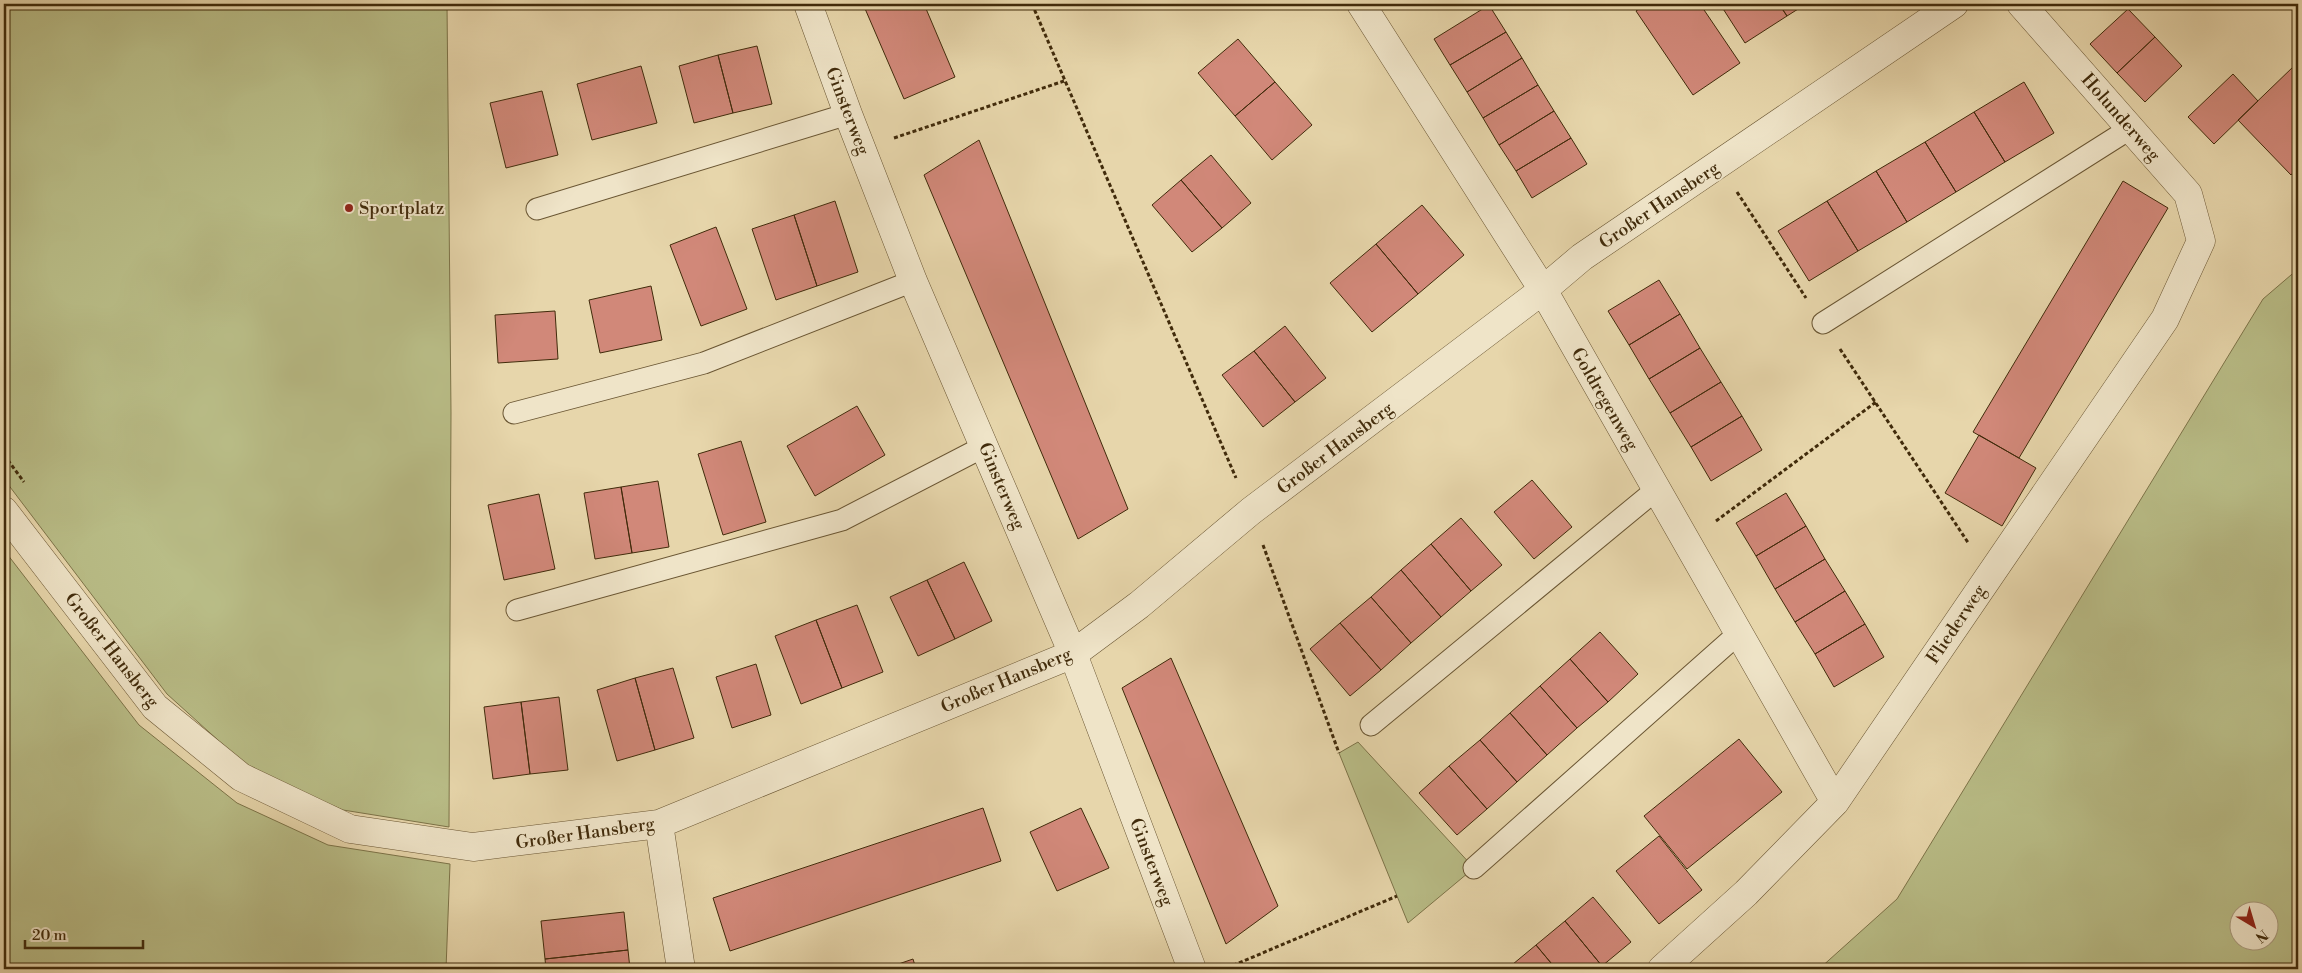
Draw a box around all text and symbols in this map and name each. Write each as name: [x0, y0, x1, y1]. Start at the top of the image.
street label: Ginsterweg: [820, 64, 875, 159]
street label: Holunderweg: [2076, 69, 2166, 167]
street label: Großer Hansberg: [1595, 156, 1724, 254]
place label: Sportplatz: [359, 197, 444, 220]
marker: Sportplatz: [343, 202, 355, 214]
street label: Goldregenweg: [1566, 344, 1644, 455]
street label: Großer Hansberg: [1272, 397, 1399, 500]
street label: Ginsterweg: [973, 439, 1030, 534]
street label: Fliederweg: [1922, 580, 1992, 668]
street label: Großer Hansberg: [59, 588, 164, 713]
street label: Großer Hansberg: [937, 642, 1076, 718]
street label: Großer Hansberg: [514, 812, 657, 855]
street label: Ginsterweg: [1124, 815, 1179, 910]
north arrow: [2230, 900, 2280, 950]
scale bar: [25, 918, 142, 950]
text: N: [2251, 925, 2271, 946]
text: 20 m: [32, 926, 67, 945]

